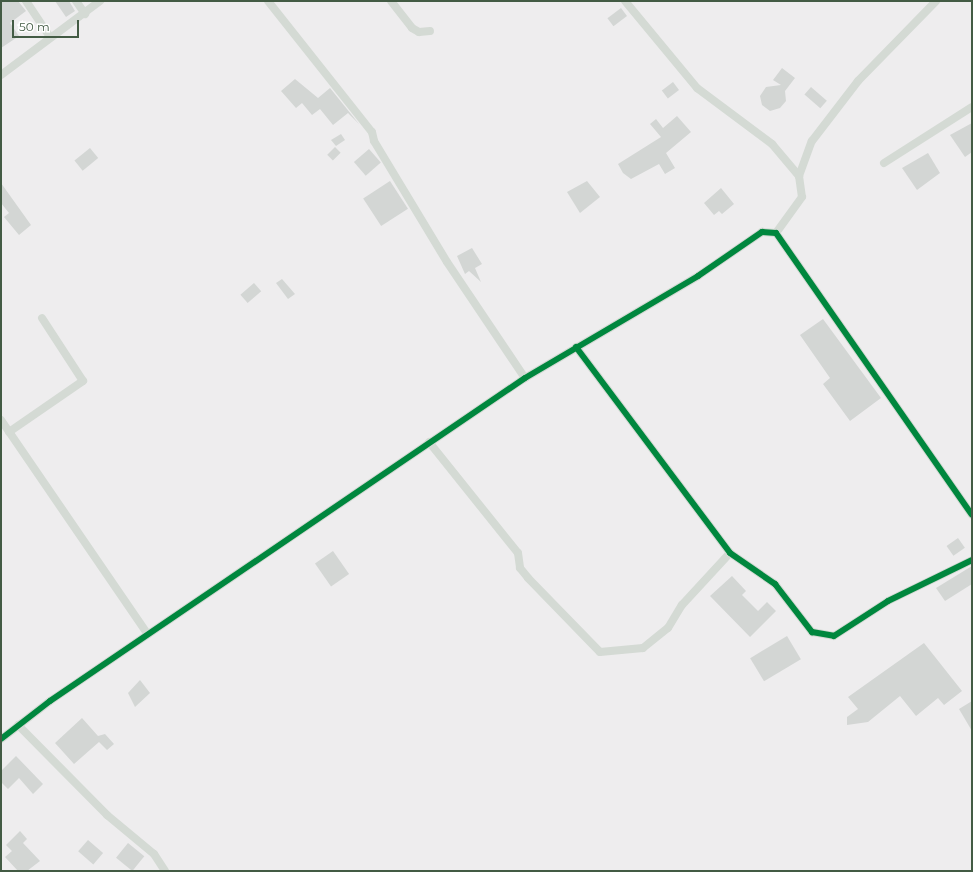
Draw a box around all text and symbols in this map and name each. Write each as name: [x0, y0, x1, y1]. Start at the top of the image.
scale bar: [14, 12, 81, 38]
text: 50 m: [19, 19, 50, 34]

